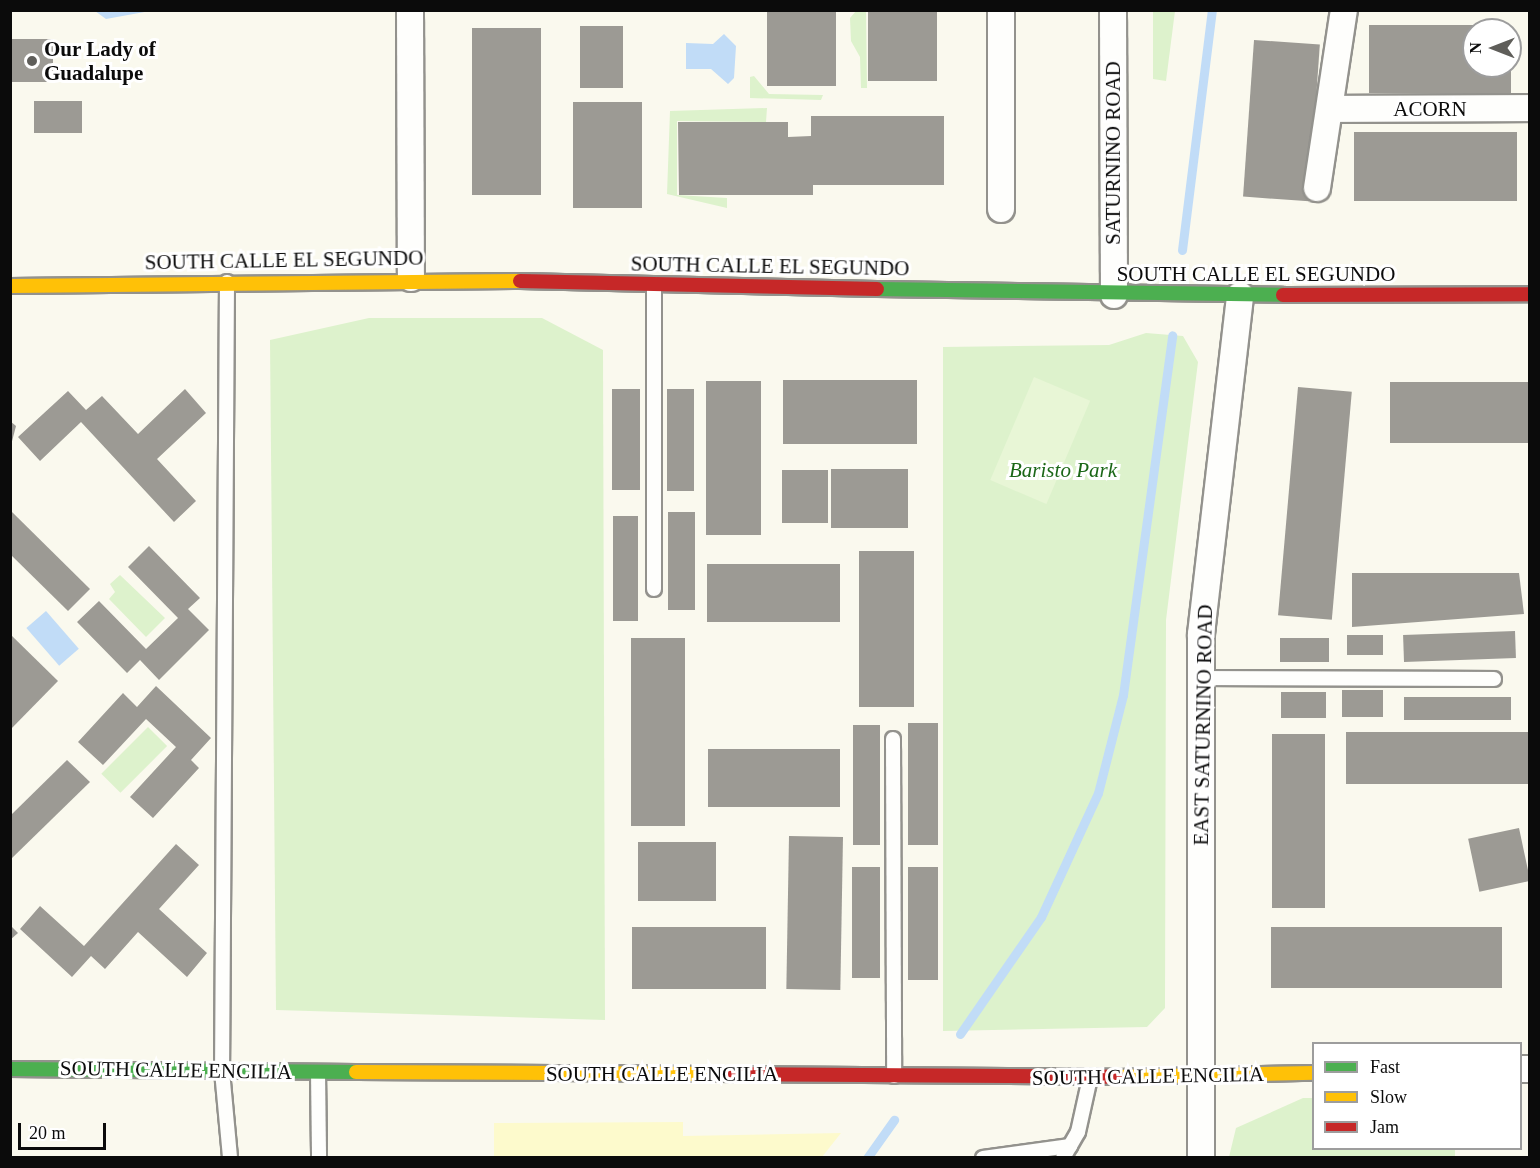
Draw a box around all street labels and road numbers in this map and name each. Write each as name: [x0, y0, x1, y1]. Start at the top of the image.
street label: SATURNINO ROAD: [1100, 61, 1126, 245]
street label: ACORN: [1393, 96, 1467, 122]
street label: SOUTH CALLE EL SEGUNDO: [144, 245, 424, 275]
street label: SOUTH CALLE EL SEGUNDO: [630, 251, 910, 281]
street label: SOUTH CALLE EL SEGUNDO: [1116, 261, 1396, 287]
street label: EAST SATURNINO ROAD: [1188, 604, 1218, 846]
street label: SOUTH CALLE ENCILIA: [60, 1055, 292, 1085]
street label: SOUTH CALLE ENCILIA: [546, 1061, 778, 1087]
street label: SOUTH CALLE ENCILIA: [1032, 1061, 1264, 1091]

